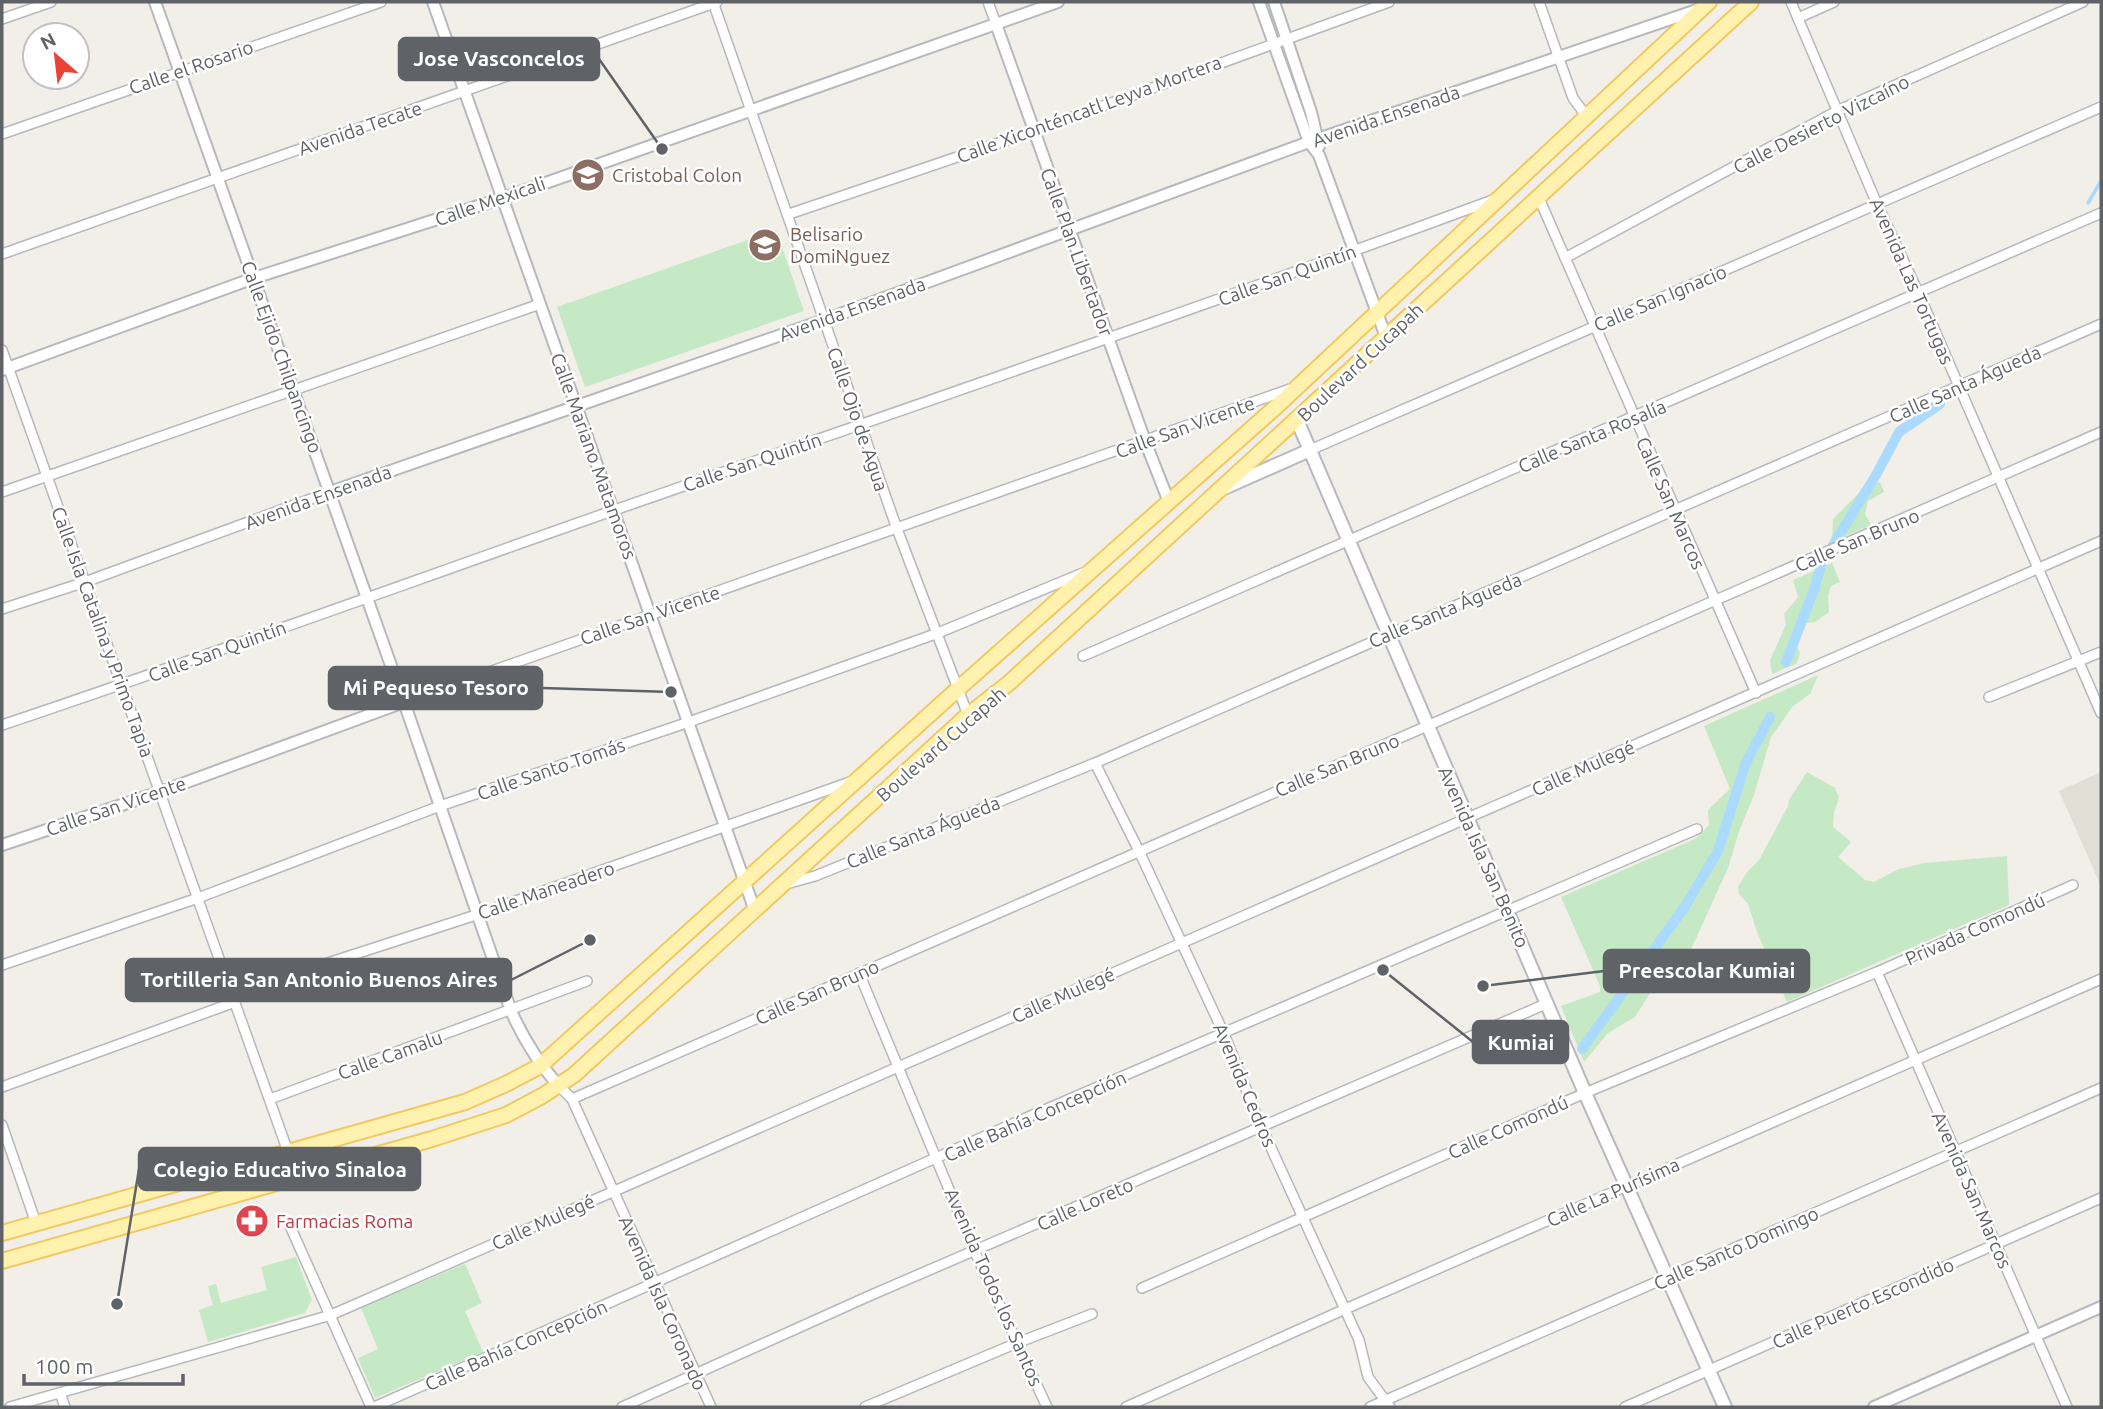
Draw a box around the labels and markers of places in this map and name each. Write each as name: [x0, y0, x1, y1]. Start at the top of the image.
callout: Jose Vasconcelos: [399, 38, 599, 80]
school or university icon: Cristobal Colon: [569, 156, 607, 194]
place label: Cristobal Colon: [612, 164, 742, 186]
place label: Belisario DomiNguez: [790, 223, 890, 267]
school or university icon: Belisario DomiNguez: [746, 226, 784, 264]
callout: Mi Pequeso Tesoro: [329, 667, 542, 709]
callout: Preescolar Kumiai: [1604, 950, 1809, 992]
callout: Tortilleria San Antonio Buenos Aires: [126, 959, 511, 1001]
callout: Kumiai: [1473, 1021, 1568, 1063]
callout: Colegio Educativo Sinaloa: [139, 1148, 420, 1190]
pharmacy icon: Farmacias Roma: [233, 1202, 271, 1240]
place label: Farmacias Roma: [276, 1210, 413, 1232]

